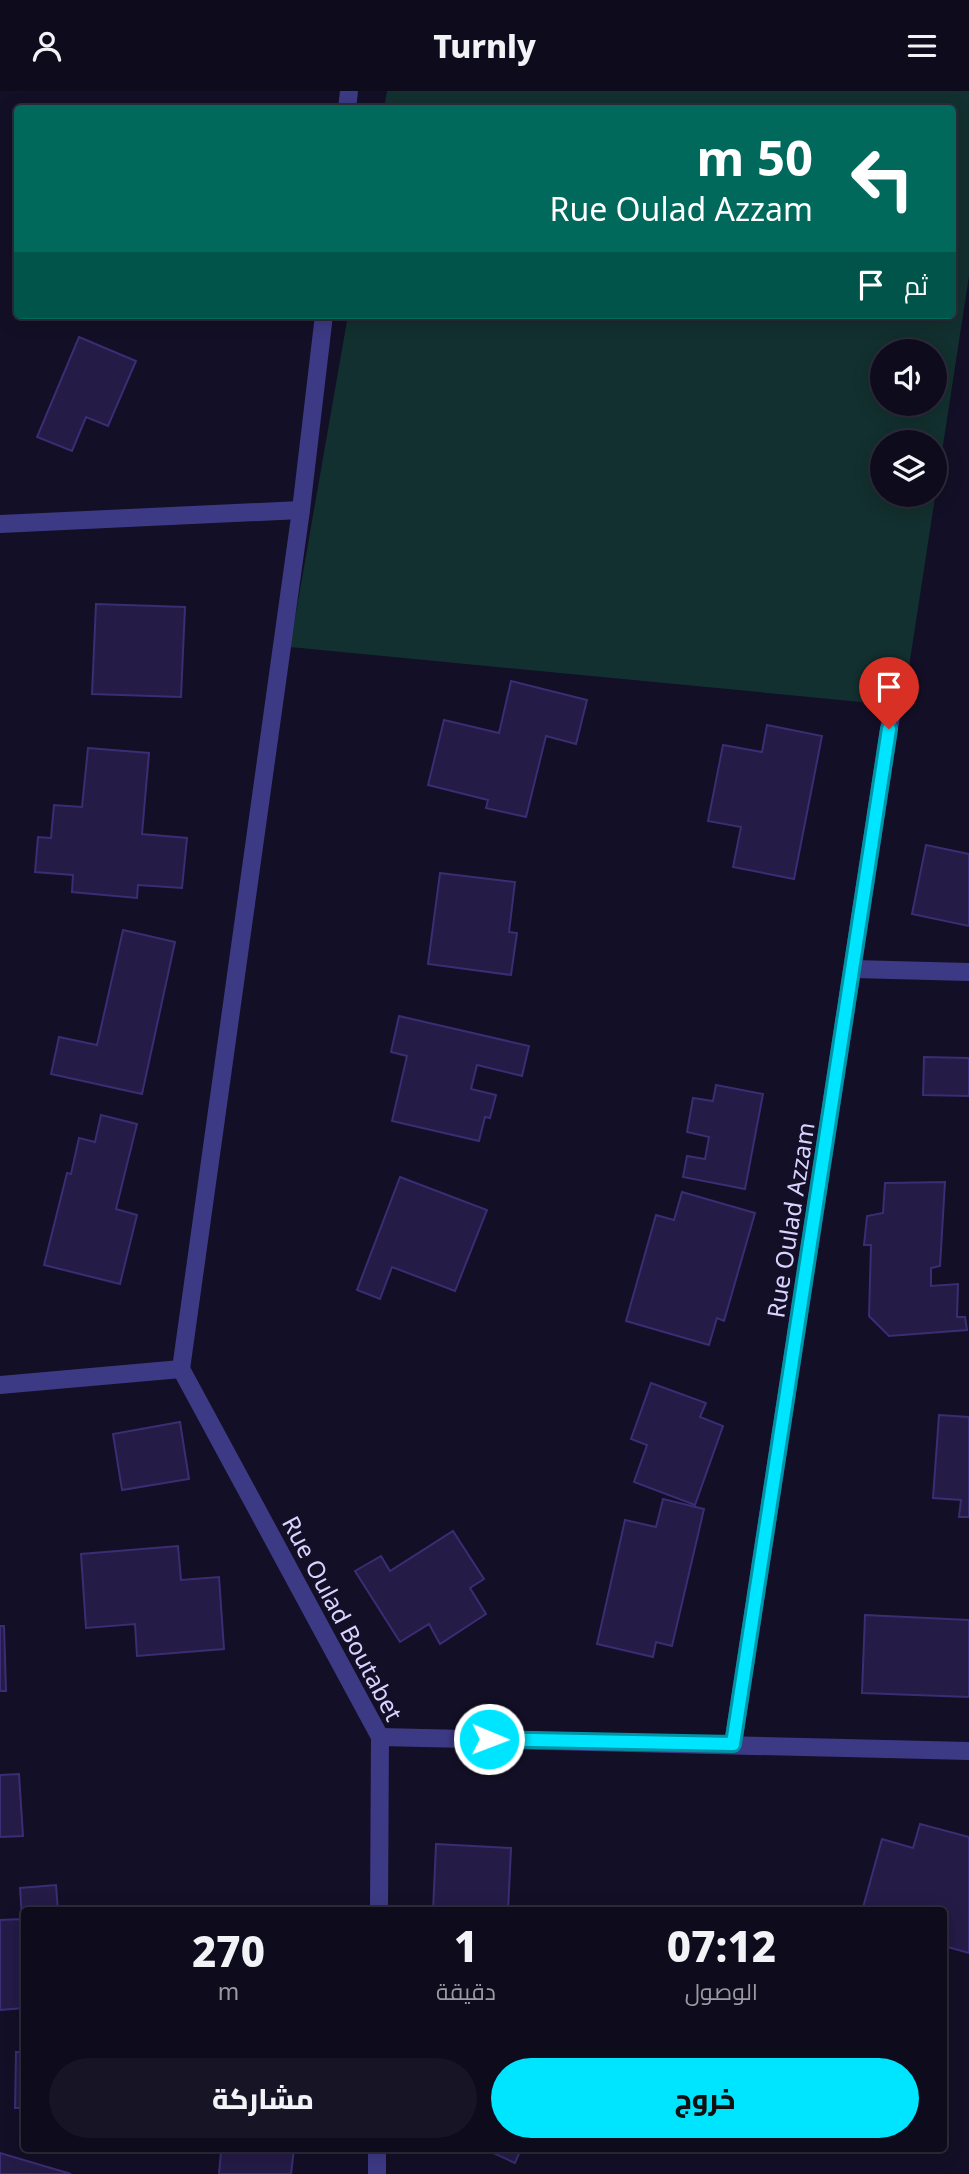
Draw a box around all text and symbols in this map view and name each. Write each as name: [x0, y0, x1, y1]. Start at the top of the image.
text: Turnly: [433, 24, 536, 67]
icon: person: [28, 27, 66, 65]
icon: menu: [903, 27, 941, 65]
text: 50 m: [696, 124, 813, 190]
icon: left: [837, 133, 928, 224]
text: Rue Oulad Azzam: [550, 187, 813, 230]
icon: arrive: [852, 266, 890, 304]
text: ثم: [904, 267, 928, 303]
map controls: [870, 339, 947, 507]
button: sound: [870, 339, 947, 416]
button: layers: [870, 430, 947, 507]
pin: [859, 657, 919, 729]
icon: arrive: [870, 668, 908, 706]
street label: Rue Oulad Azzam: [758, 1120, 822, 1320]
street label: Rue Oulad Boutabet: [275, 1510, 411, 1727]
position arrow: [452, 1702, 526, 1776]
text: 1: [454, 1917, 478, 1974]
text: 07:12: [667, 1917, 776, 1974]
text: 270: [192, 1922, 265, 1979]
text: m: [218, 1975, 239, 2007]
text: دقيقة: [436, 1975, 496, 2007]
text: الوصول: [685, 1975, 758, 2007]
button: مشاركة: [49, 2058, 477, 2138]
button: خروج: [491, 2058, 919, 2138]

